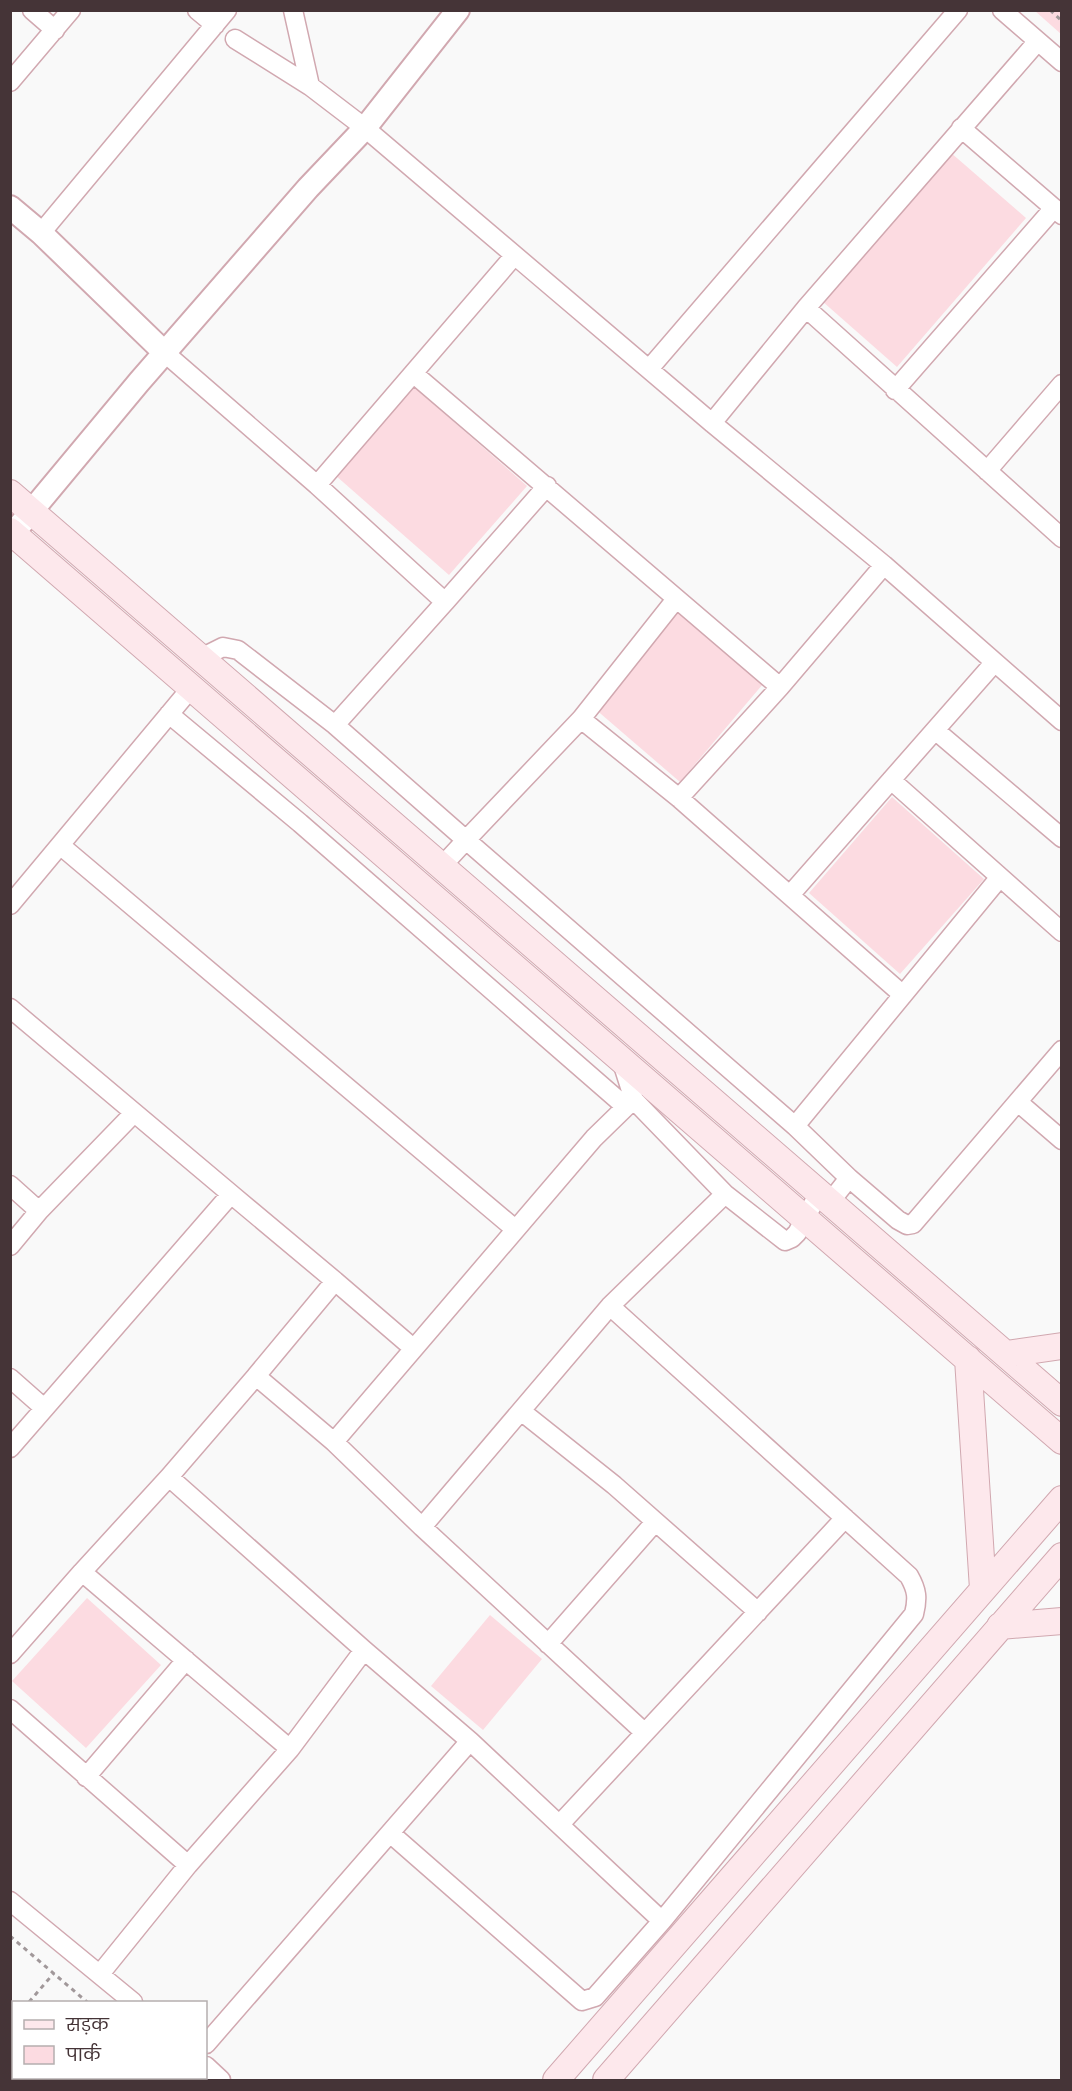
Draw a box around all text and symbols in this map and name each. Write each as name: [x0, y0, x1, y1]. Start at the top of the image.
legend: [12, 2001, 207, 2079]
text: सड़क: [65, 2012, 110, 2037]
text: पार्क: [65, 2042, 102, 2067]

